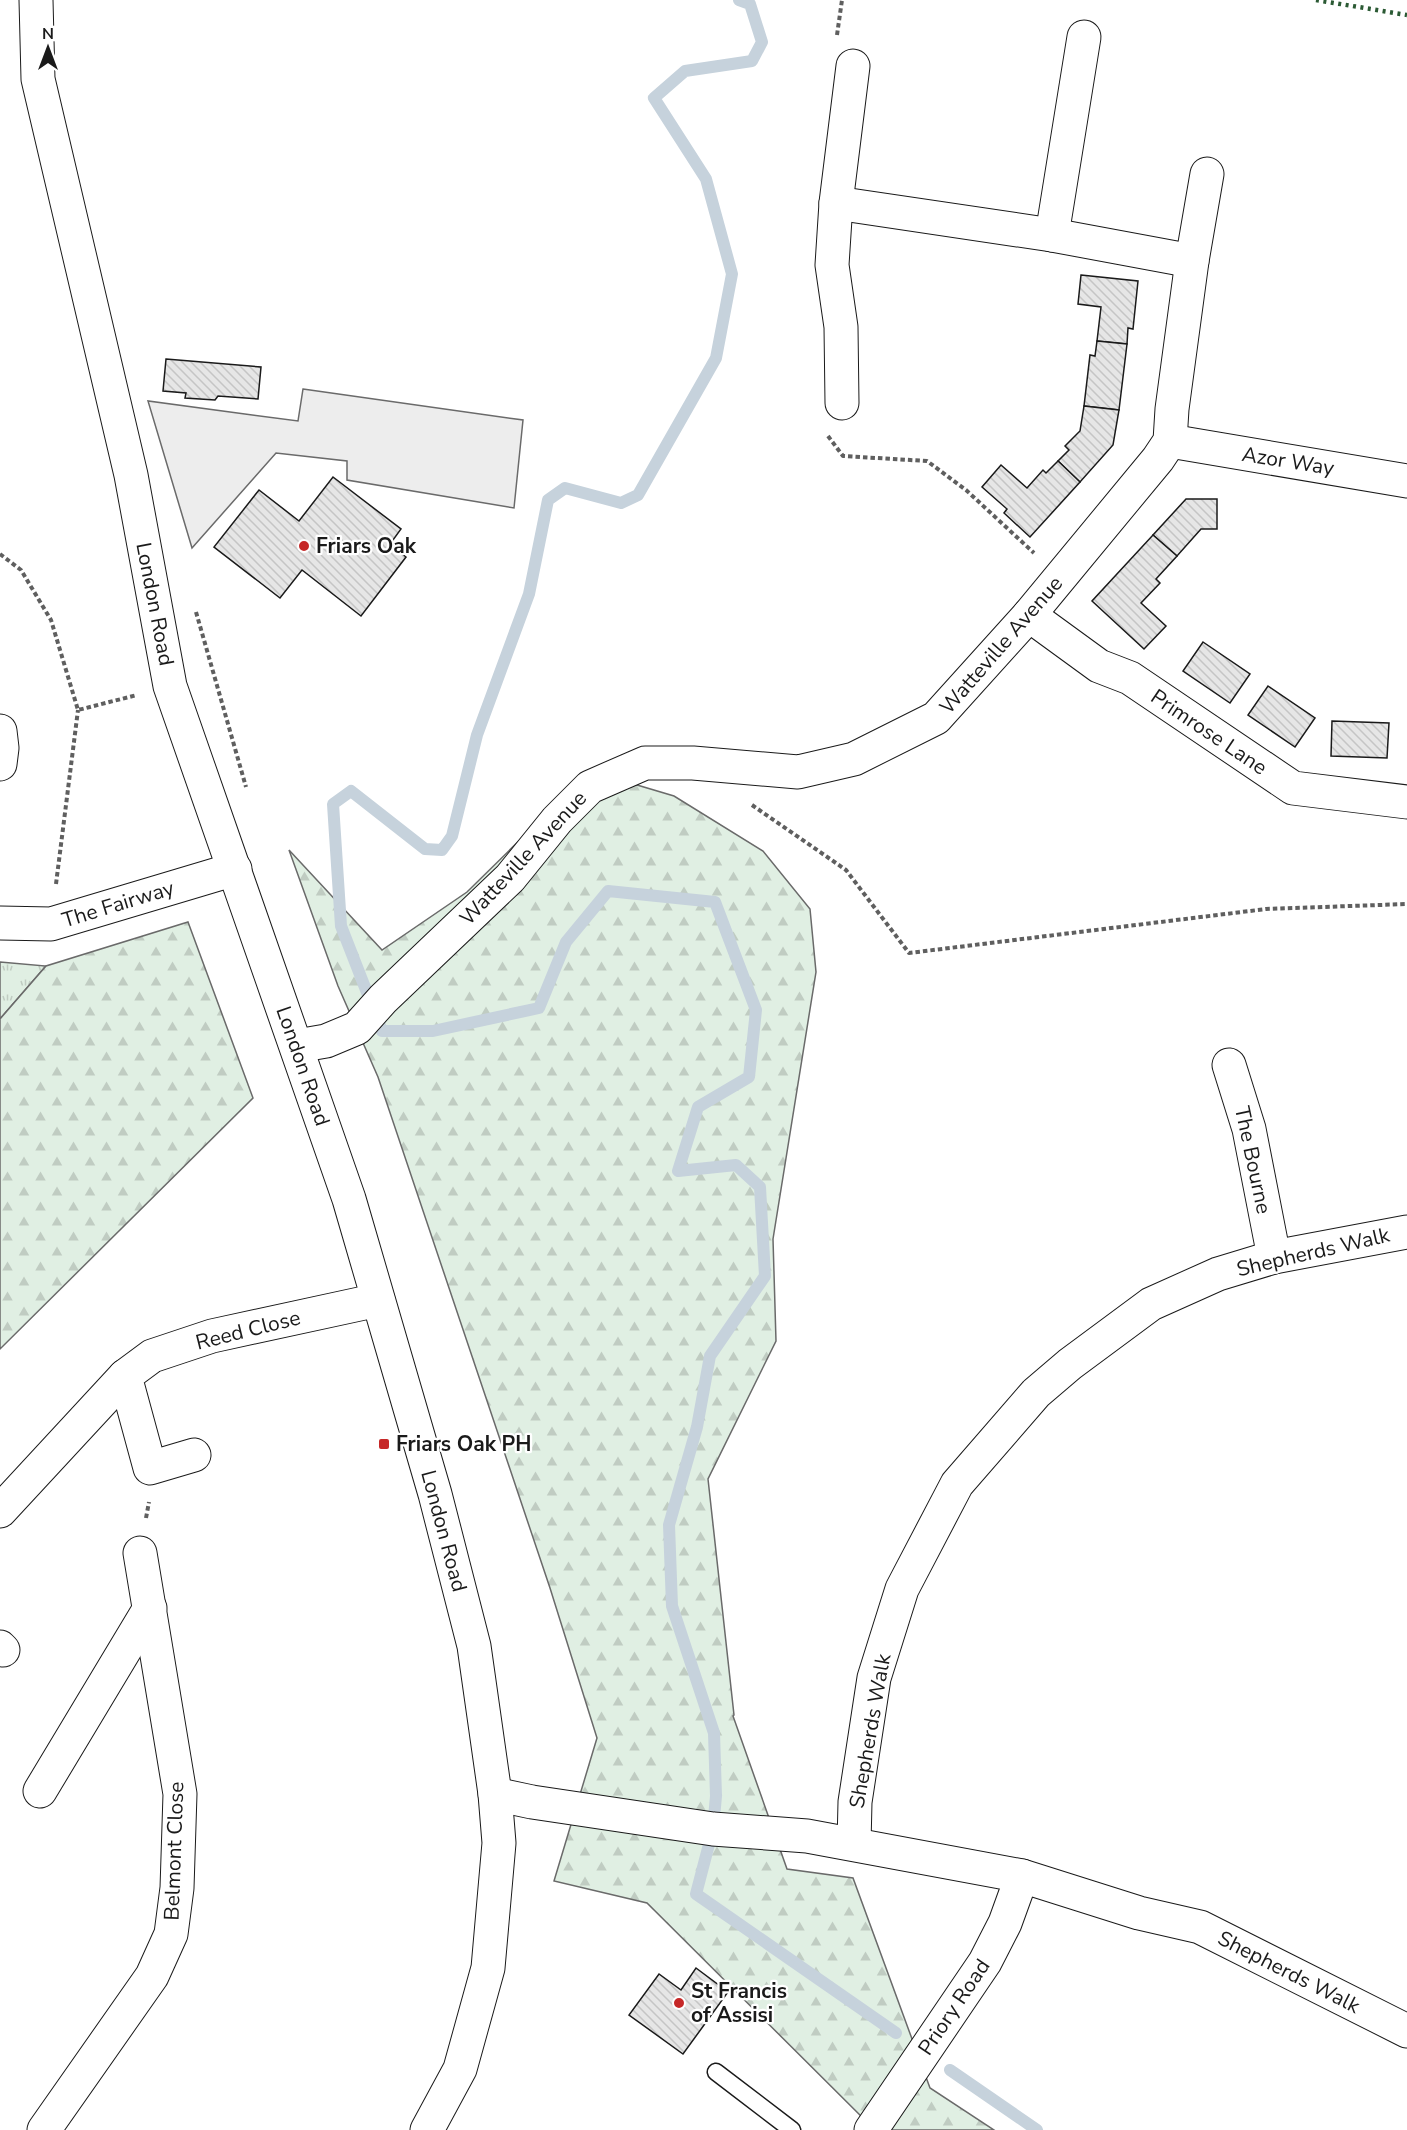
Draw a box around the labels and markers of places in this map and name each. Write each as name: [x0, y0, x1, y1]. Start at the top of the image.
place label: Friars Oak: [316, 532, 417, 560]
marker: Friars Oak: [297, 539, 311, 553]
place label: Friars Oak PH: [396, 1430, 532, 1458]
marker: Friars Oak PH: [377, 1437, 391, 1451]
place label: St Francis of Assisi: [691, 1977, 787, 2029]
marker: St Francis of Assisi: [672, 1996, 686, 2010]

